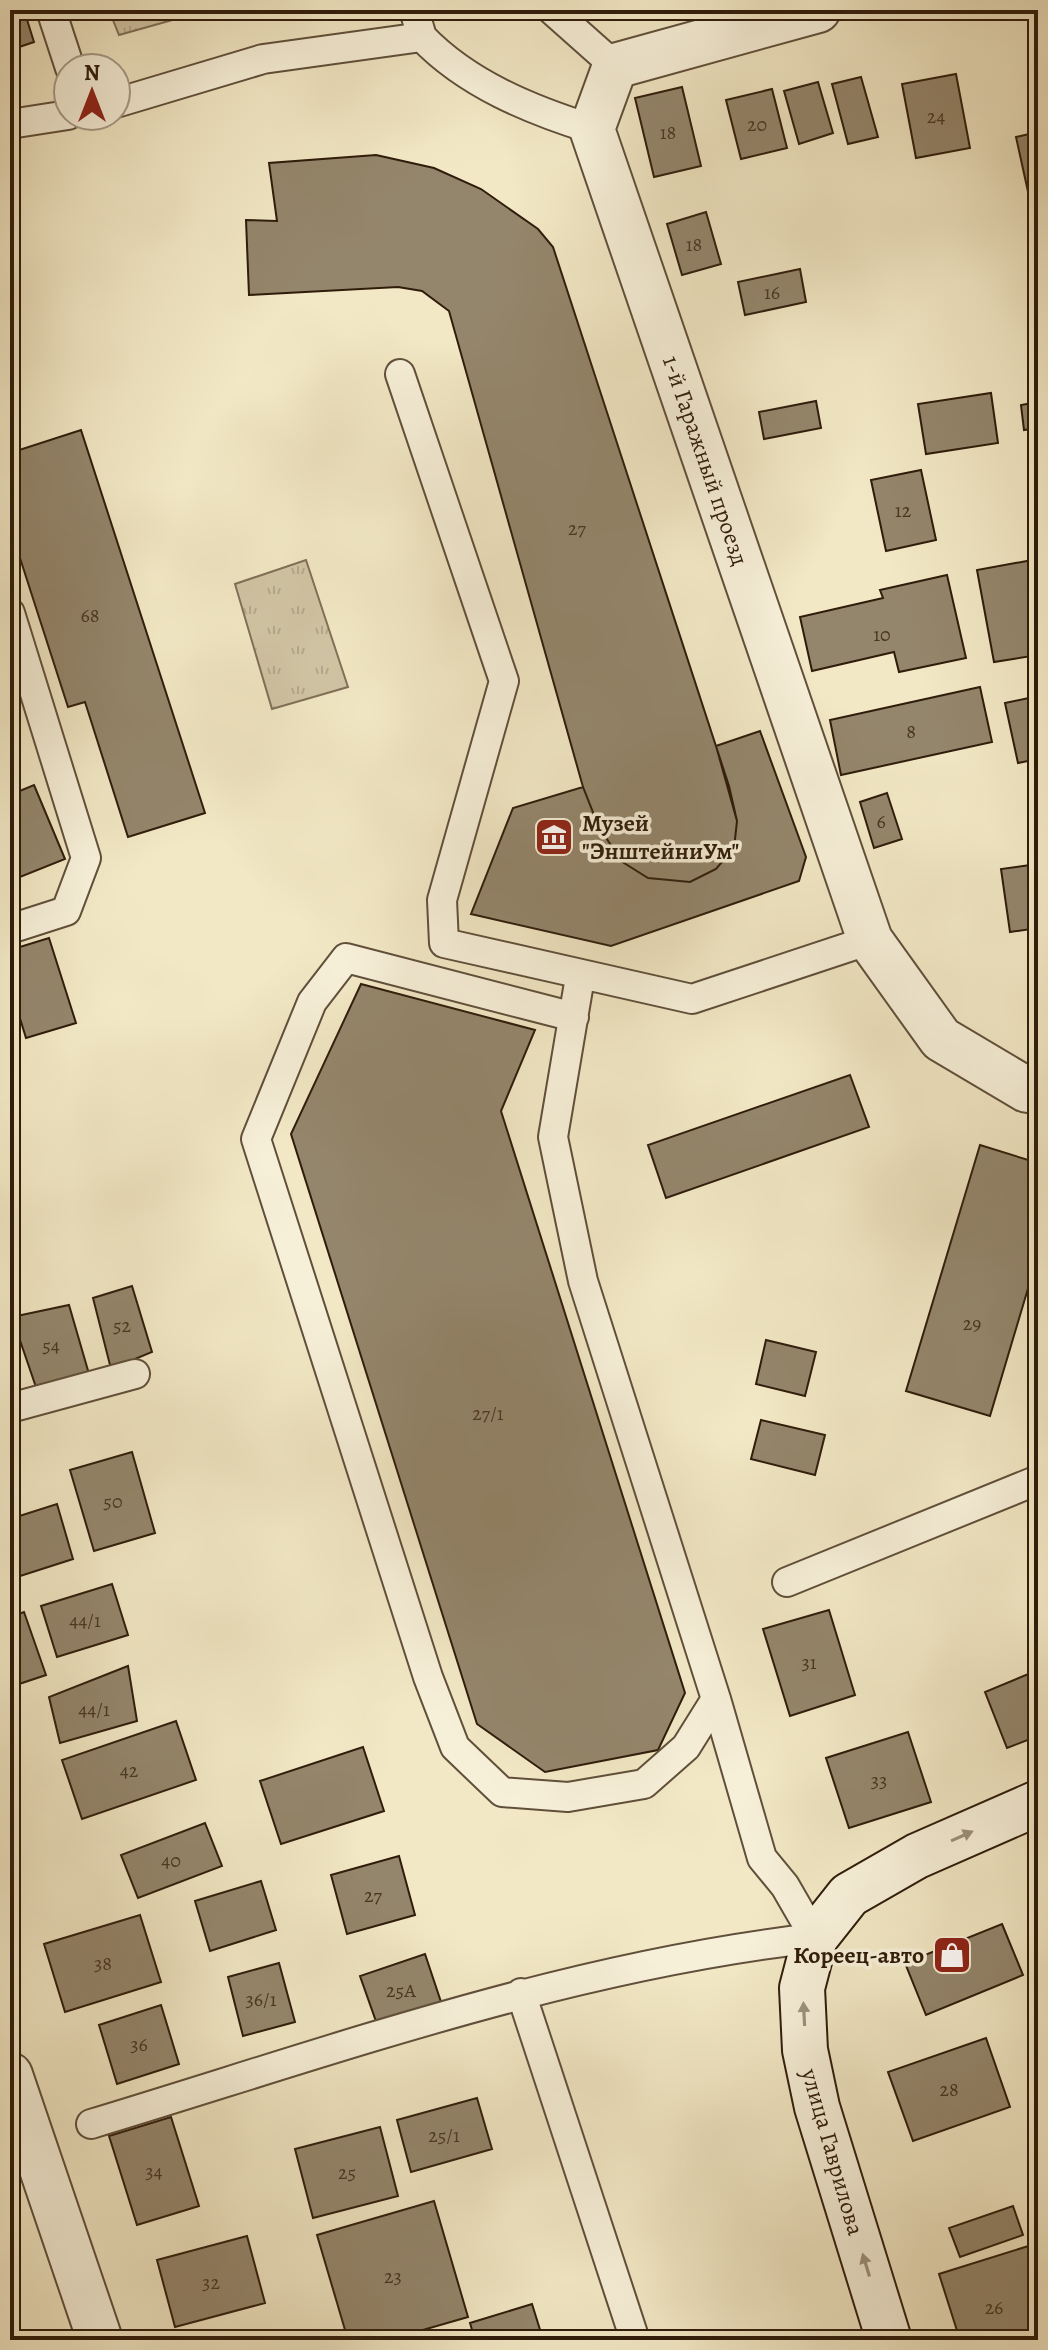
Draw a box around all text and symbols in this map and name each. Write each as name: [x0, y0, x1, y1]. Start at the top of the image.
north arrow: [52, 52, 132, 132]
text: N: [84, 58, 100, 88]
house number: 24: [927, 103, 945, 130]
house number: 20: [747, 111, 767, 138]
house number: 18: [660, 119, 676, 146]
house number: 18: [686, 231, 702, 258]
house number: 16: [764, 279, 780, 306]
street label: 1-й Гаражный проезд: [655, 351, 756, 570]
house number: 12: [895, 497, 912, 524]
house number: 27: [568, 515, 587, 542]
house number: 68: [81, 602, 99, 629]
house number: 10: [873, 621, 891, 648]
house number: 8: [906, 718, 916, 745]
place label: Музей "ЭнштейниУм": [582, 807, 739, 867]
house number: 6: [876, 808, 886, 835]
museum icon: Музей "ЭнштейниУм": [533, 816, 575, 858]
house number: 29: [963, 1310, 981, 1337]
house number: 52: [113, 1312, 132, 1339]
house number: 54: [42, 1332, 60, 1359]
house number: 27/1: [472, 1400, 504, 1427]
house number: 50: [103, 1488, 123, 1515]
house number: 44/1: [69, 1607, 101, 1634]
house number: 31: [801, 1649, 817, 1676]
house number: 44/1: [78, 1696, 110, 1723]
house number: 42: [120, 1757, 139, 1784]
house number: 33: [871, 1767, 887, 1794]
one-way arrow: [950, 1830, 974, 1843]
house number: 40: [161, 1847, 181, 1874]
house number: 27: [364, 1882, 383, 1909]
shop icon: Кореец-авто: [931, 1934, 973, 1976]
place label: Кореец-авто: [793, 1939, 924, 1971]
house number: 38: [94, 1950, 112, 1977]
house number: 25А: [386, 1977, 416, 2004]
house number: 36/1: [246, 1986, 277, 2013]
one-way arrow: [797, 2001, 810, 2026]
house number: 36: [130, 2031, 148, 2058]
street label: улица Гаврилова: [794, 2064, 872, 2239]
house number: 28: [939, 2076, 959, 2103]
house number: 25/1: [428, 2122, 460, 2149]
house number: 34: [145, 2158, 163, 2185]
house number: 25: [338, 2159, 356, 2186]
one-way arrow: [859, 2253, 872, 2277]
house number: 23: [384, 2263, 402, 2290]
house number: 32: [202, 2269, 220, 2296]
house number: 26: [985, 2294, 1003, 2321]

